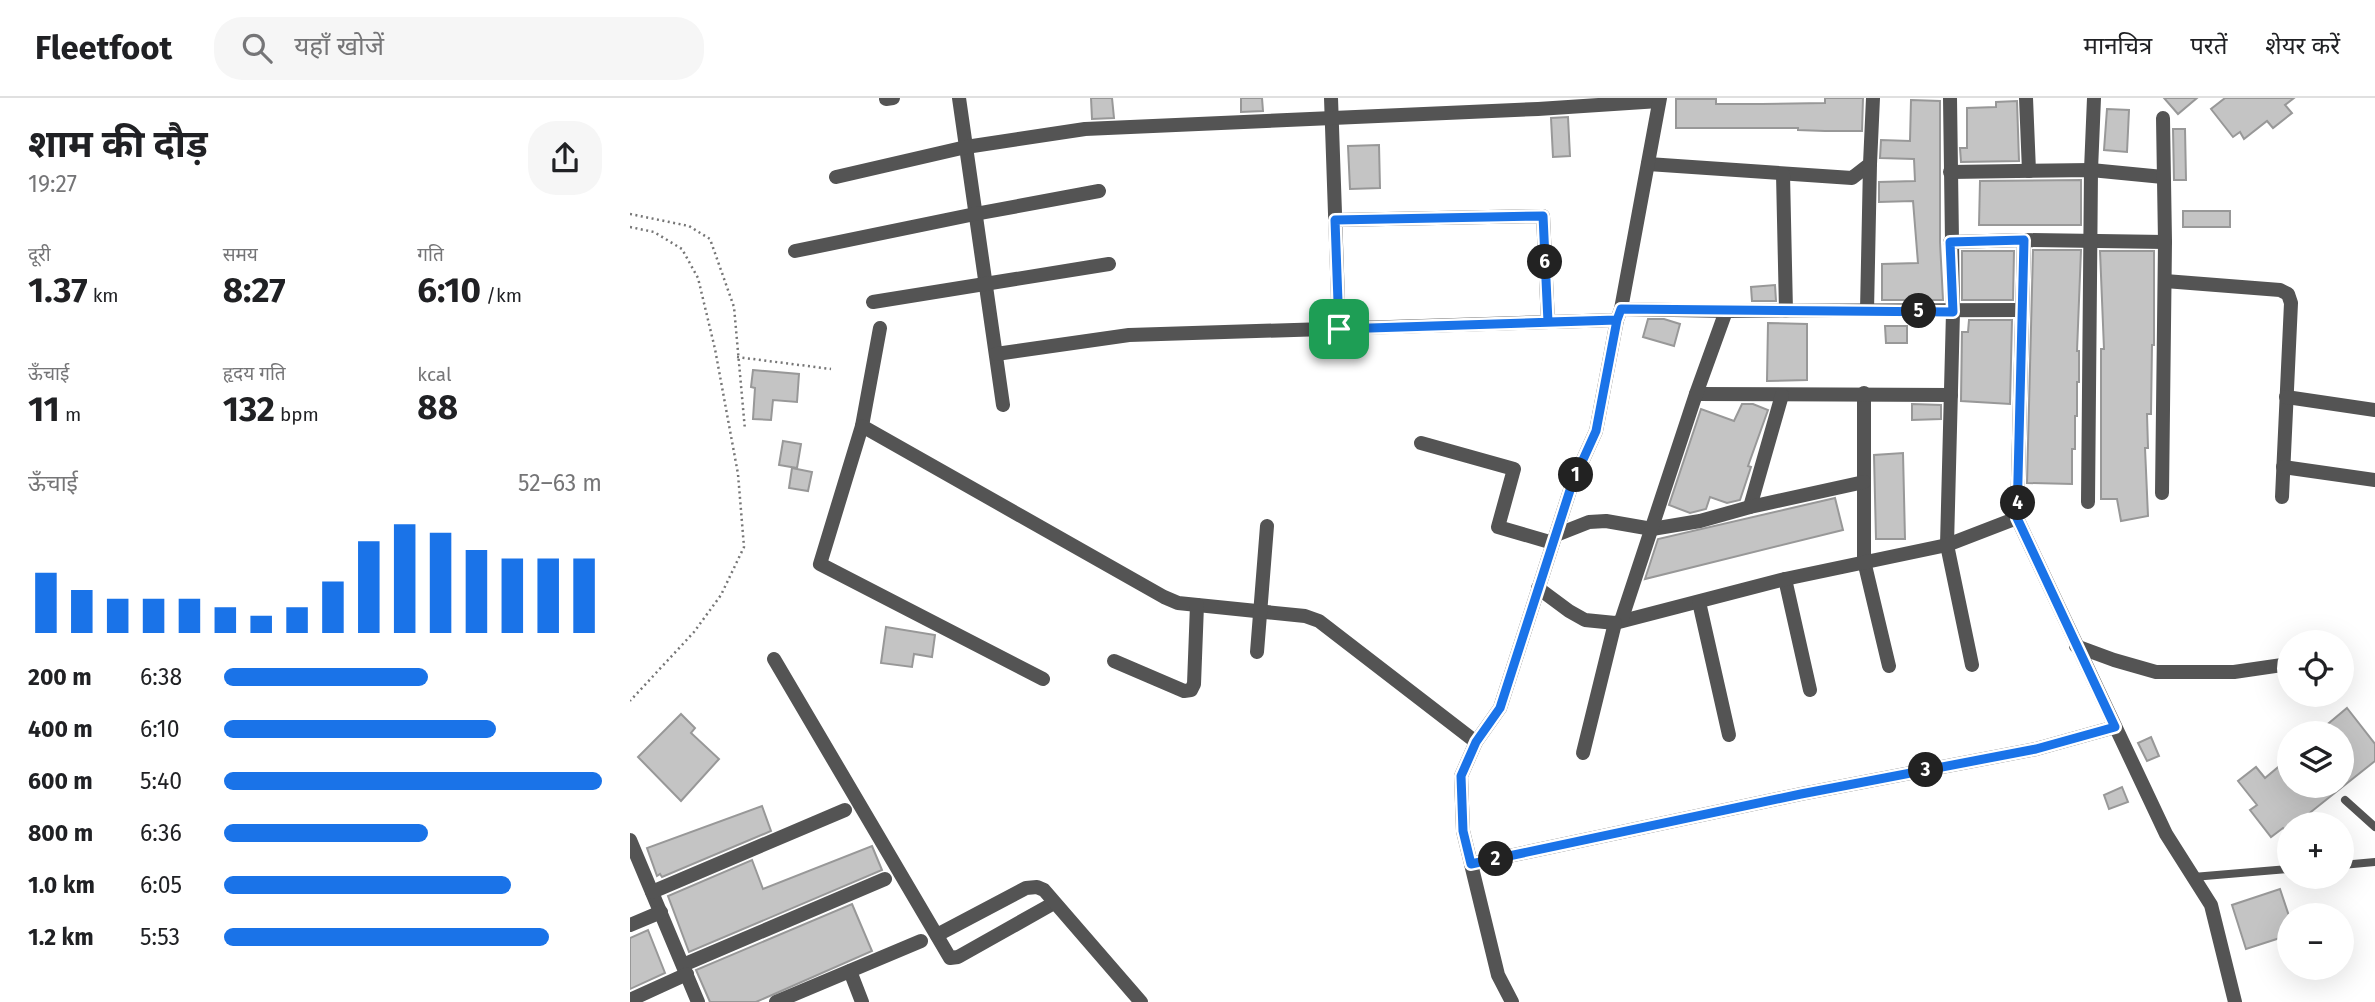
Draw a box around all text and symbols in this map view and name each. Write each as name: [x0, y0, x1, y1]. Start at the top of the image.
search box: [214, 17, 704, 80]
text: Fleetfoot: [35, 28, 172, 68]
icon: search: [238, 29, 276, 67]
text: यहाँ खोजें: [294, 31, 384, 62]
text: मानचित्र: [2084, 32, 2152, 60]
text: परतें: [2190, 32, 2227, 60]
text: शेयर करें: [2265, 32, 2340, 60]
text: शाम की दौड़: [28, 121, 208, 167]
button: share: [528, 121, 602, 195]
text: 19:27: [28, 170, 77, 198]
text: दूरी: [28, 243, 51, 266]
text: समय: [223, 243, 258, 266]
text: गति: [417, 243, 444, 266]
pin: 6: [1528, 244, 1562, 280]
text: 6: [1539, 250, 1550, 273]
text: 1.37: [28, 269, 88, 311]
text: 8:27: [223, 269, 286, 311]
text: 6:10: [417, 269, 481, 311]
text: km: [88, 284, 119, 307]
text: /km: [481, 284, 522, 307]
pin: 5: [1902, 294, 1936, 328]
pin: [1309, 299, 1369, 359]
text: 5: [1913, 299, 1924, 322]
icon: arrive: [1320, 310, 1358, 348]
text: ऊँचाई: [28, 362, 69, 385]
text: हृदय गति: [223, 362, 286, 385]
text: kcal: [417, 363, 452, 386]
text: 88: [417, 386, 458, 428]
text: 11: [28, 388, 60, 430]
text: 132: [223, 388, 275, 430]
text: m: [60, 403, 81, 426]
text: bpm: [275, 403, 319, 426]
pin: 1: [1558, 458, 1594, 492]
text: 1: [1571, 463, 1580, 486]
text: ऊँचाई: [28, 469, 78, 497]
text: 52–63 m: [518, 469, 602, 497]
pin: 4: [2000, 486, 2036, 520]
text: 4: [2012, 491, 2023, 514]
map controls: [2277, 630, 2354, 980]
button: locate: [2277, 630, 2354, 707]
text: 200 m: [28, 663, 92, 691]
text: 6:38: [140, 663, 182, 691]
text: 400 m: [28, 715, 93, 743]
text: 6:10: [140, 715, 180, 743]
button: layers: [2277, 721, 2354, 798]
pin: 3: [1908, 752, 1944, 788]
text: 3: [1921, 758, 1930, 781]
text: 600 m: [28, 767, 93, 795]
text: 5:40: [140, 767, 182, 795]
button: +: [2277, 812, 2354, 889]
text: 800 m: [28, 819, 93, 847]
text: 6:36: [140, 819, 182, 847]
pin: 2: [1478, 842, 1514, 876]
text: 2: [1491, 847, 1500, 870]
text: 1.0 km: [28, 871, 95, 899]
text: 6:05: [140, 871, 182, 899]
button: −: [2277, 903, 2354, 980]
text: 1.2 km: [28, 923, 94, 951]
text: 5:53: [140, 923, 180, 951]

